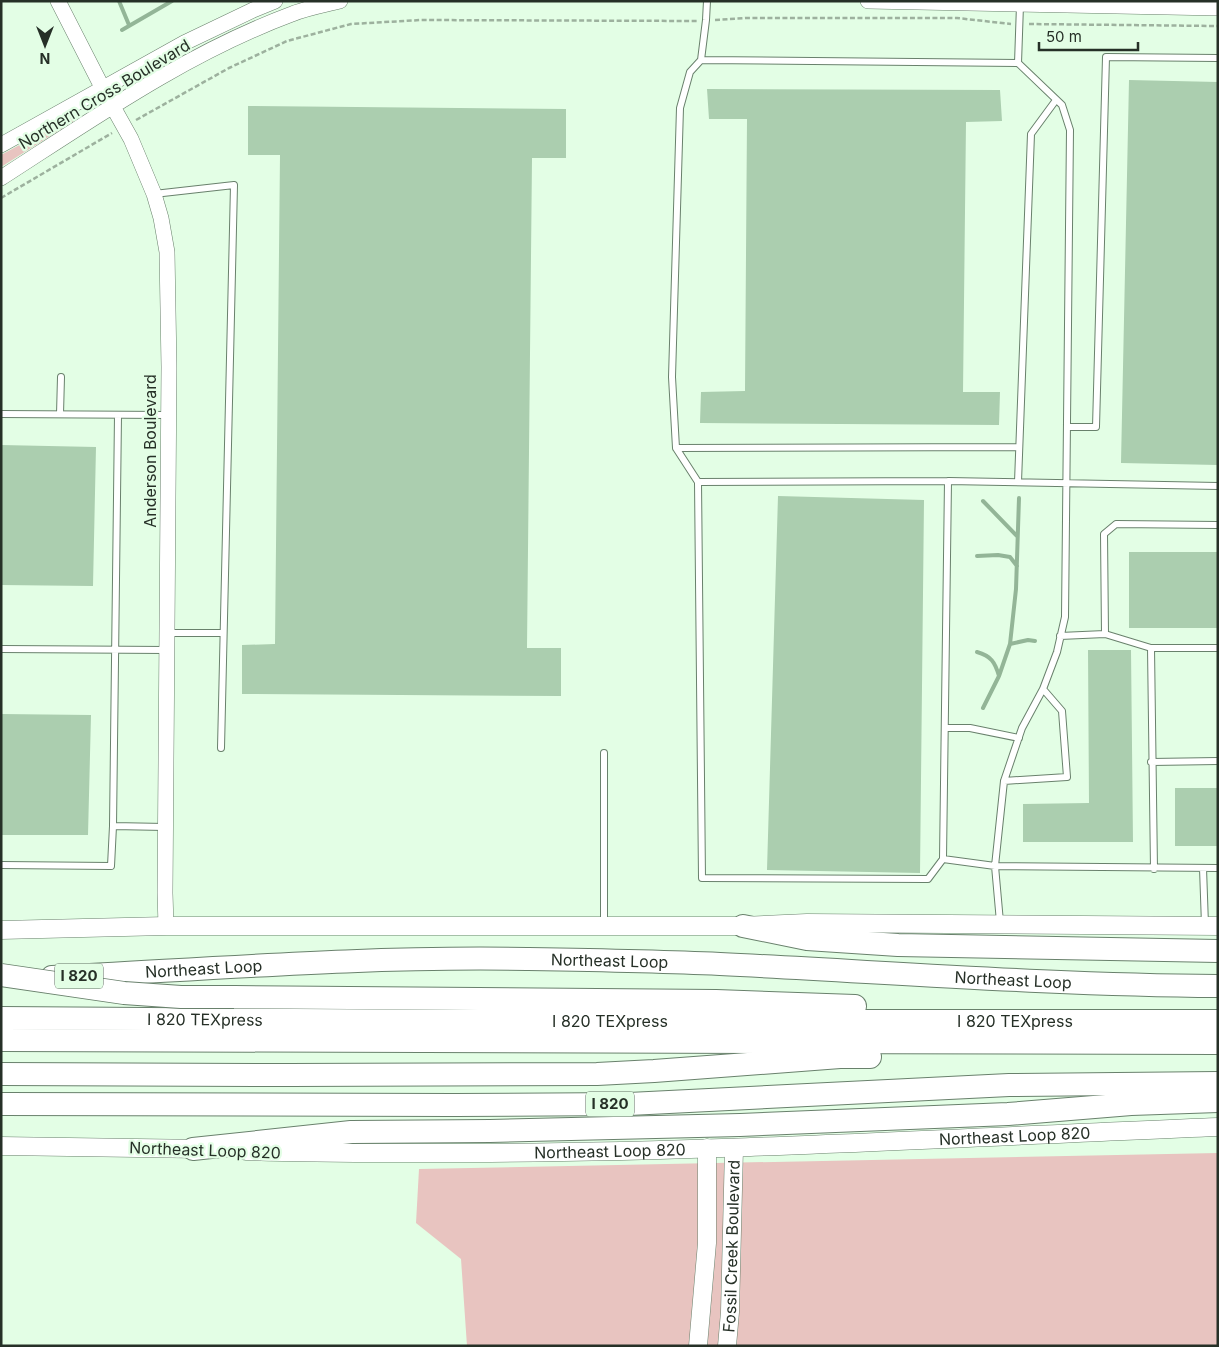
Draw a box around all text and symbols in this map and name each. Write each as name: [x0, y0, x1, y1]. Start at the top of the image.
north arrow: [20, 20, 70, 70]
scale bar: [1039, 20, 1138, 52]
text: 50 m: [1046, 27, 1082, 46]
street label: Northern Cross Boulevard: [15, 35, 193, 153]
street label: Anderson Boulevard: [140, 374, 160, 528]
street label: Northeast Loop: [551, 949, 669, 972]
street label: Northeast Loop: [145, 955, 263, 982]
road number: I 820: [55, 964, 103, 988]
street label: Northeast Loop: [954, 967, 1072, 992]
street label: I 820 TEXpress: [147, 1009, 263, 1030]
street label: I 820 TEXpress: [552, 1011, 668, 1031]
street label: I 820 TEXpress: [957, 1011, 1073, 1031]
road number: I 820: [586, 1092, 634, 1116]
street label: Northeast Loop 820: [938, 1122, 1091, 1149]
street label: Northeast Loop 820: [129, 1137, 281, 1163]
street label: Northeast Loop 820: [534, 1139, 686, 1162]
street label: Fossil Creek Boulevard: [718, 1160, 744, 1333]

